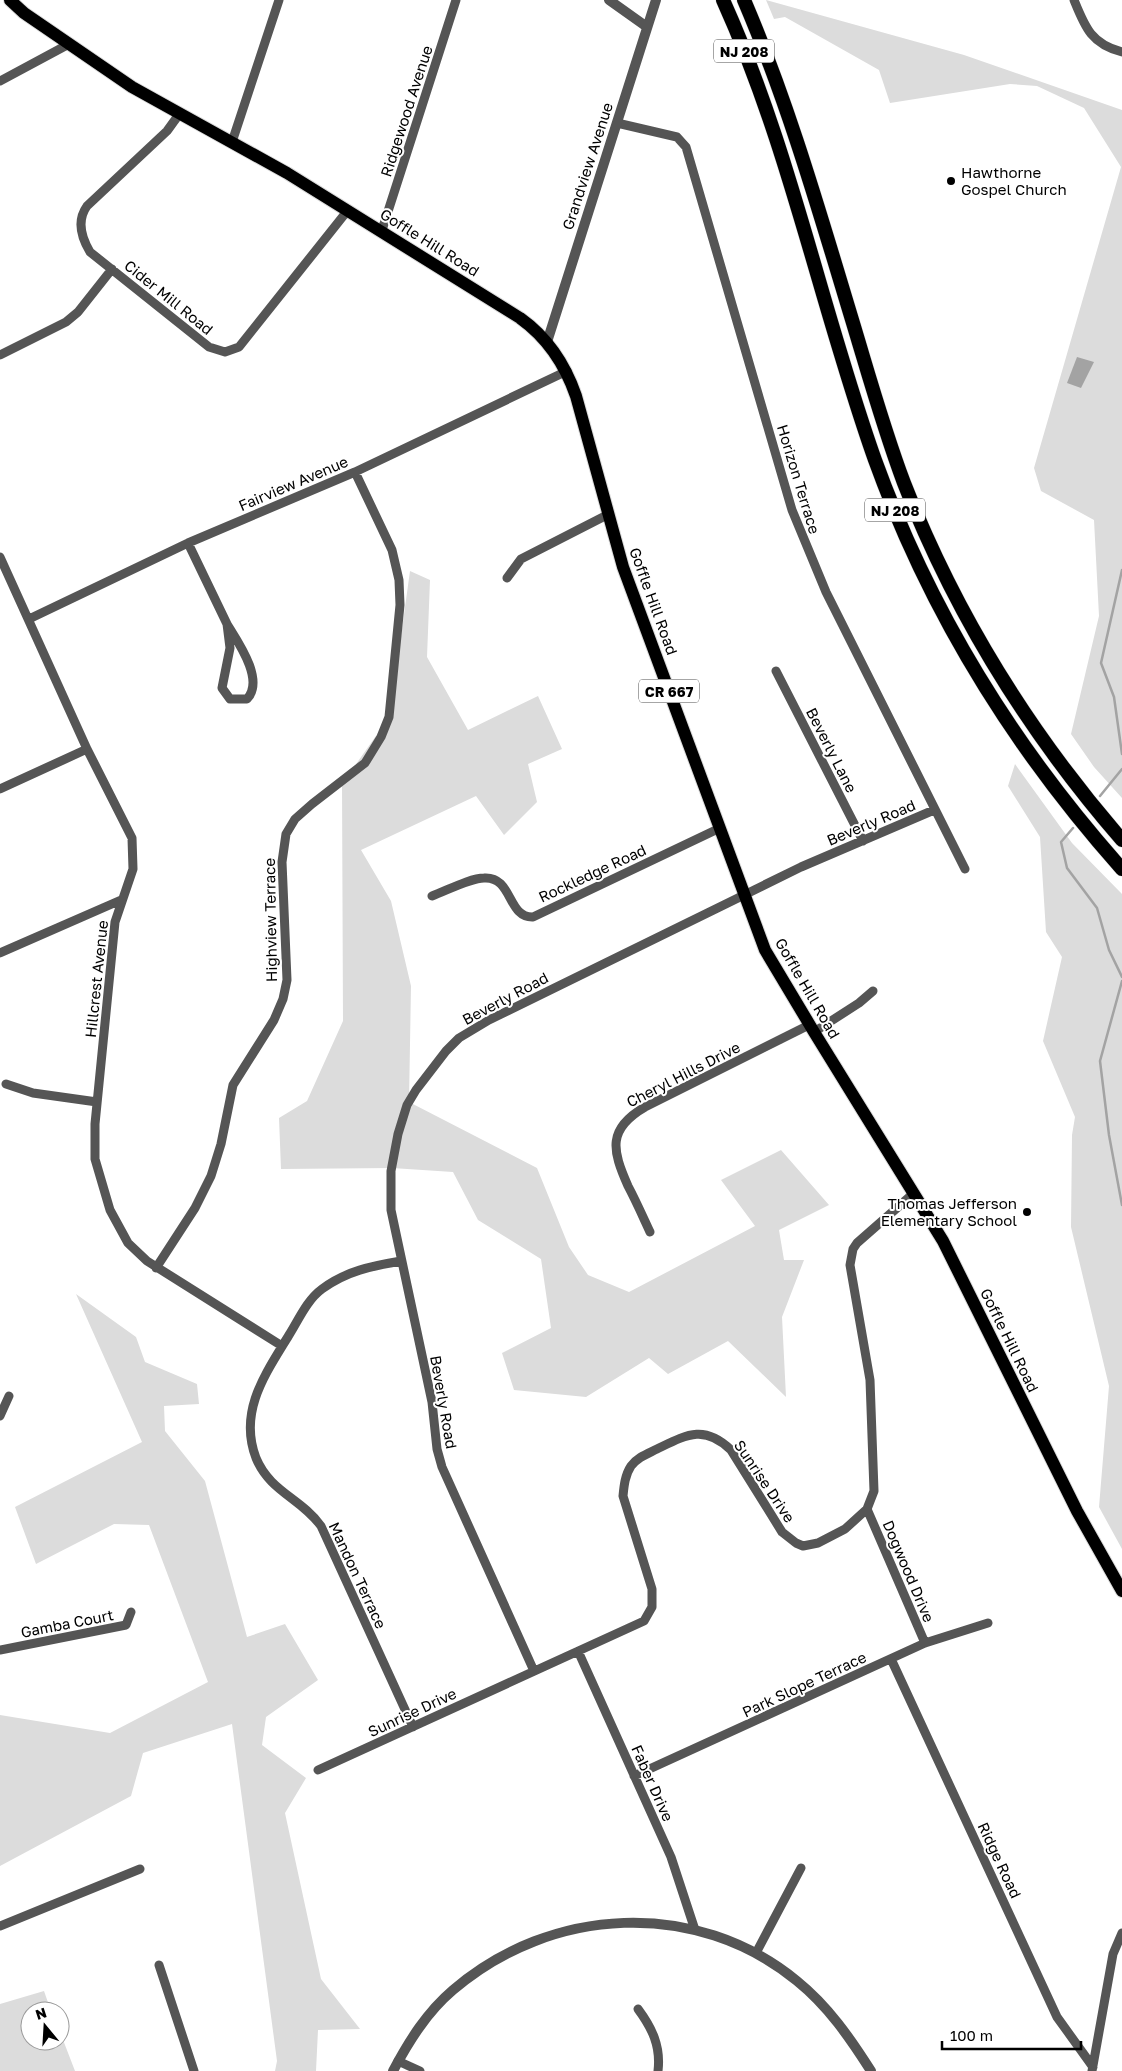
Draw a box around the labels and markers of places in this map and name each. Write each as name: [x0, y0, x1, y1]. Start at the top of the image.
place label: Hawthorne Gospel Church: [961, 163, 1067, 198]
marker: Hawthorne Gospel Church: [945, 175, 957, 187]
place label: Thomas Jefferson Elementary School: [881, 1194, 1017, 1229]
marker: Thomas Jefferson Elementary School: [1021, 1206, 1033, 1218]

